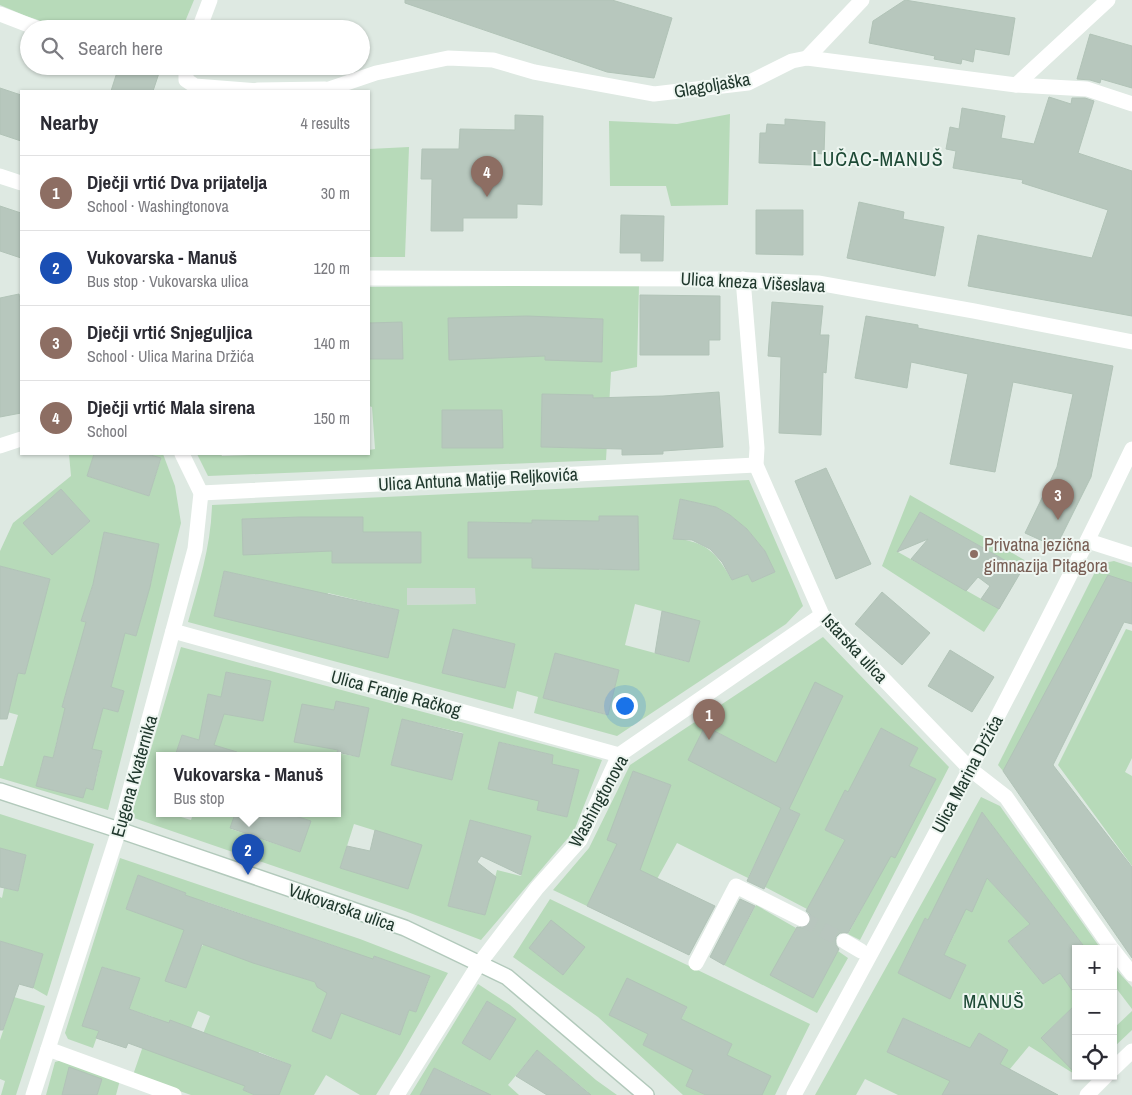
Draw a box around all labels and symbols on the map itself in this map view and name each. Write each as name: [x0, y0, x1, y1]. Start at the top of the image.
street label: Glagoljaška: [672, 66, 752, 104]
district label: LUČAC-MANUŠ: [812, 145, 944, 172]
pin: 4: [471, 156, 503, 197]
street label: Ulica kneza Višeslava: [680, 266, 826, 298]
street label: Ulica Antuna Matije Reljkovića: [377, 461, 579, 497]
pin: 3: [1042, 479, 1074, 520]
place label: Privatna jezična gimnazija Pitagora: [984, 532, 1108, 578]
marker: Privatna jezična gimnazija Pitagora: [968, 548, 980, 560]
street label: Istarska ulica: [816, 608, 894, 688]
street label: Ulica Franje Račkog: [328, 664, 465, 723]
your location: [612, 693, 638, 719]
pin: 1: [693, 699, 725, 740]
street label: Ulica Marina Držića: [925, 711, 1009, 837]
street label: Eugena Kvaternika: [105, 712, 163, 840]
street label: Washingtonova: [562, 750, 634, 852]
pin: 2: [232, 834, 264, 875]
street label: Vukovarska ulica: [285, 877, 399, 937]
district label: MANUŠ: [963, 988, 1025, 1014]

